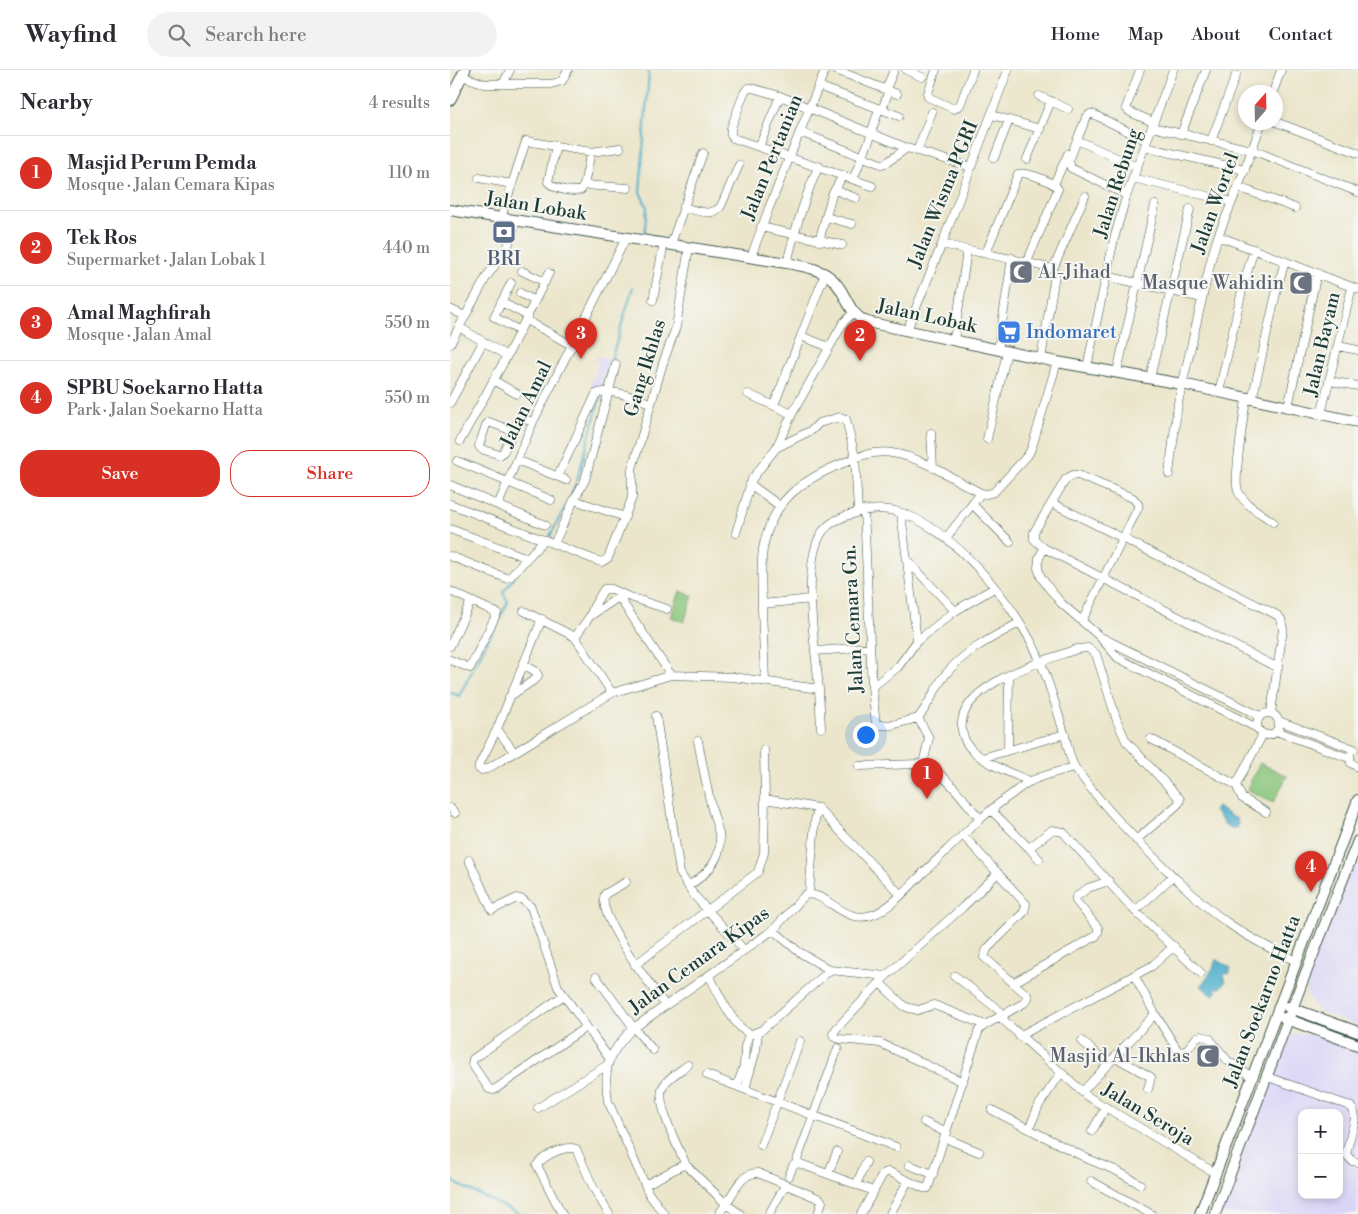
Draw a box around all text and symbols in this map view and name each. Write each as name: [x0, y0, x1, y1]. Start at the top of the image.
search box: [147, 12, 497, 57]
text: Wayfind: [25, 20, 117, 50]
icon: search: [165, 21, 193, 49]
text: Search here: [205, 23, 307, 47]
text: Home: [1051, 23, 1100, 46]
text: Map: [1128, 23, 1164, 46]
text: About: [1192, 23, 1241, 46]
text: Contact: [1269, 23, 1333, 46]
north arrow: [1238, 85, 1283, 130]
text: Nearby: [20, 90, 93, 116]
street label: Jalan Pertanian: [736, 91, 808, 224]
text: 4 results: [369, 93, 430, 113]
street label: Jalan Wisma PGRI: [902, 117, 983, 272]
street label: Jalan Rebung: [1088, 125, 1146, 242]
street label: Jalan Wortel: [1185, 149, 1244, 258]
text: Masjid Perum Pemda: [67, 151, 257, 175]
text: 1: [32, 163, 40, 183]
text: 110 m: [388, 163, 430, 183]
text: Mosque · Jalan Cemara Kipas: [67, 175, 275, 195]
street label: Jalan Lobak: [483, 186, 589, 226]
bank icon: BRI: [491, 219, 517, 245]
text: Tek Ros: [67, 226, 137, 250]
text: 2: [31, 238, 41, 258]
text: 440 m: [383, 238, 430, 258]
place label: BRI: [486, 247, 521, 271]
text: Supermarket · Jalan Lobak 1: [67, 250, 266, 270]
mosque icon: Al-Jihad: [1008, 259, 1034, 285]
place label: Al-Jihad: [1037, 260, 1111, 284]
mosque icon: Masque Wahidin: [1288, 270, 1314, 296]
place label: Masque Wahidin: [1142, 271, 1284, 295]
street label: Jalan Bayam: [1298, 289, 1346, 400]
street label: Jalan Lobak: [874, 293, 980, 339]
text: Amal Maghfirah: [67, 301, 211, 325]
text: 3: [31, 313, 41, 333]
text: 550 m: [384, 313, 430, 333]
street label: Gang Ikhlas: [619, 316, 671, 420]
pin: 3: [565, 318, 597, 359]
supermarket icon: Indomaret: [996, 319, 1022, 345]
pin: 2: [844, 320, 876, 361]
place label: Indomaret: [1026, 320, 1117, 344]
text: Mosque · Jalan Amal: [67, 325, 212, 345]
street label: Jalan Amal: [494, 357, 557, 452]
text: SPBU Soekarno Hatta: [67, 376, 263, 400]
text: 4: [31, 388, 41, 408]
text: 550 m: [384, 388, 430, 408]
text: Park · Jalan Soekarno Hatta: [67, 400, 263, 420]
button: Save: [20, 450, 220, 497]
button: Share: [230, 450, 430, 497]
street label: Jalan Cemara Gn.: [837, 544, 869, 695]
your location: [853, 722, 879, 748]
pin: 1: [911, 758, 943, 799]
pin: 4: [1295, 851, 1327, 892]
street label: Jalan Cemara Kipas: [623, 901, 774, 1020]
street label: Jalan Soekarno Hatta: [1218, 911, 1306, 1091]
mosque icon: Masjid Al-Ikhlas: [1195, 1043, 1221, 1069]
place label: Masjid Al-Ikhlas: [1050, 1044, 1190, 1068]
street label: Jalan Seroja: [1097, 1077, 1199, 1151]
map controls: [1298, 1109, 1343, 1199]
button: +: [1298, 1109, 1343, 1154]
button: −: [1298, 1154, 1343, 1199]

